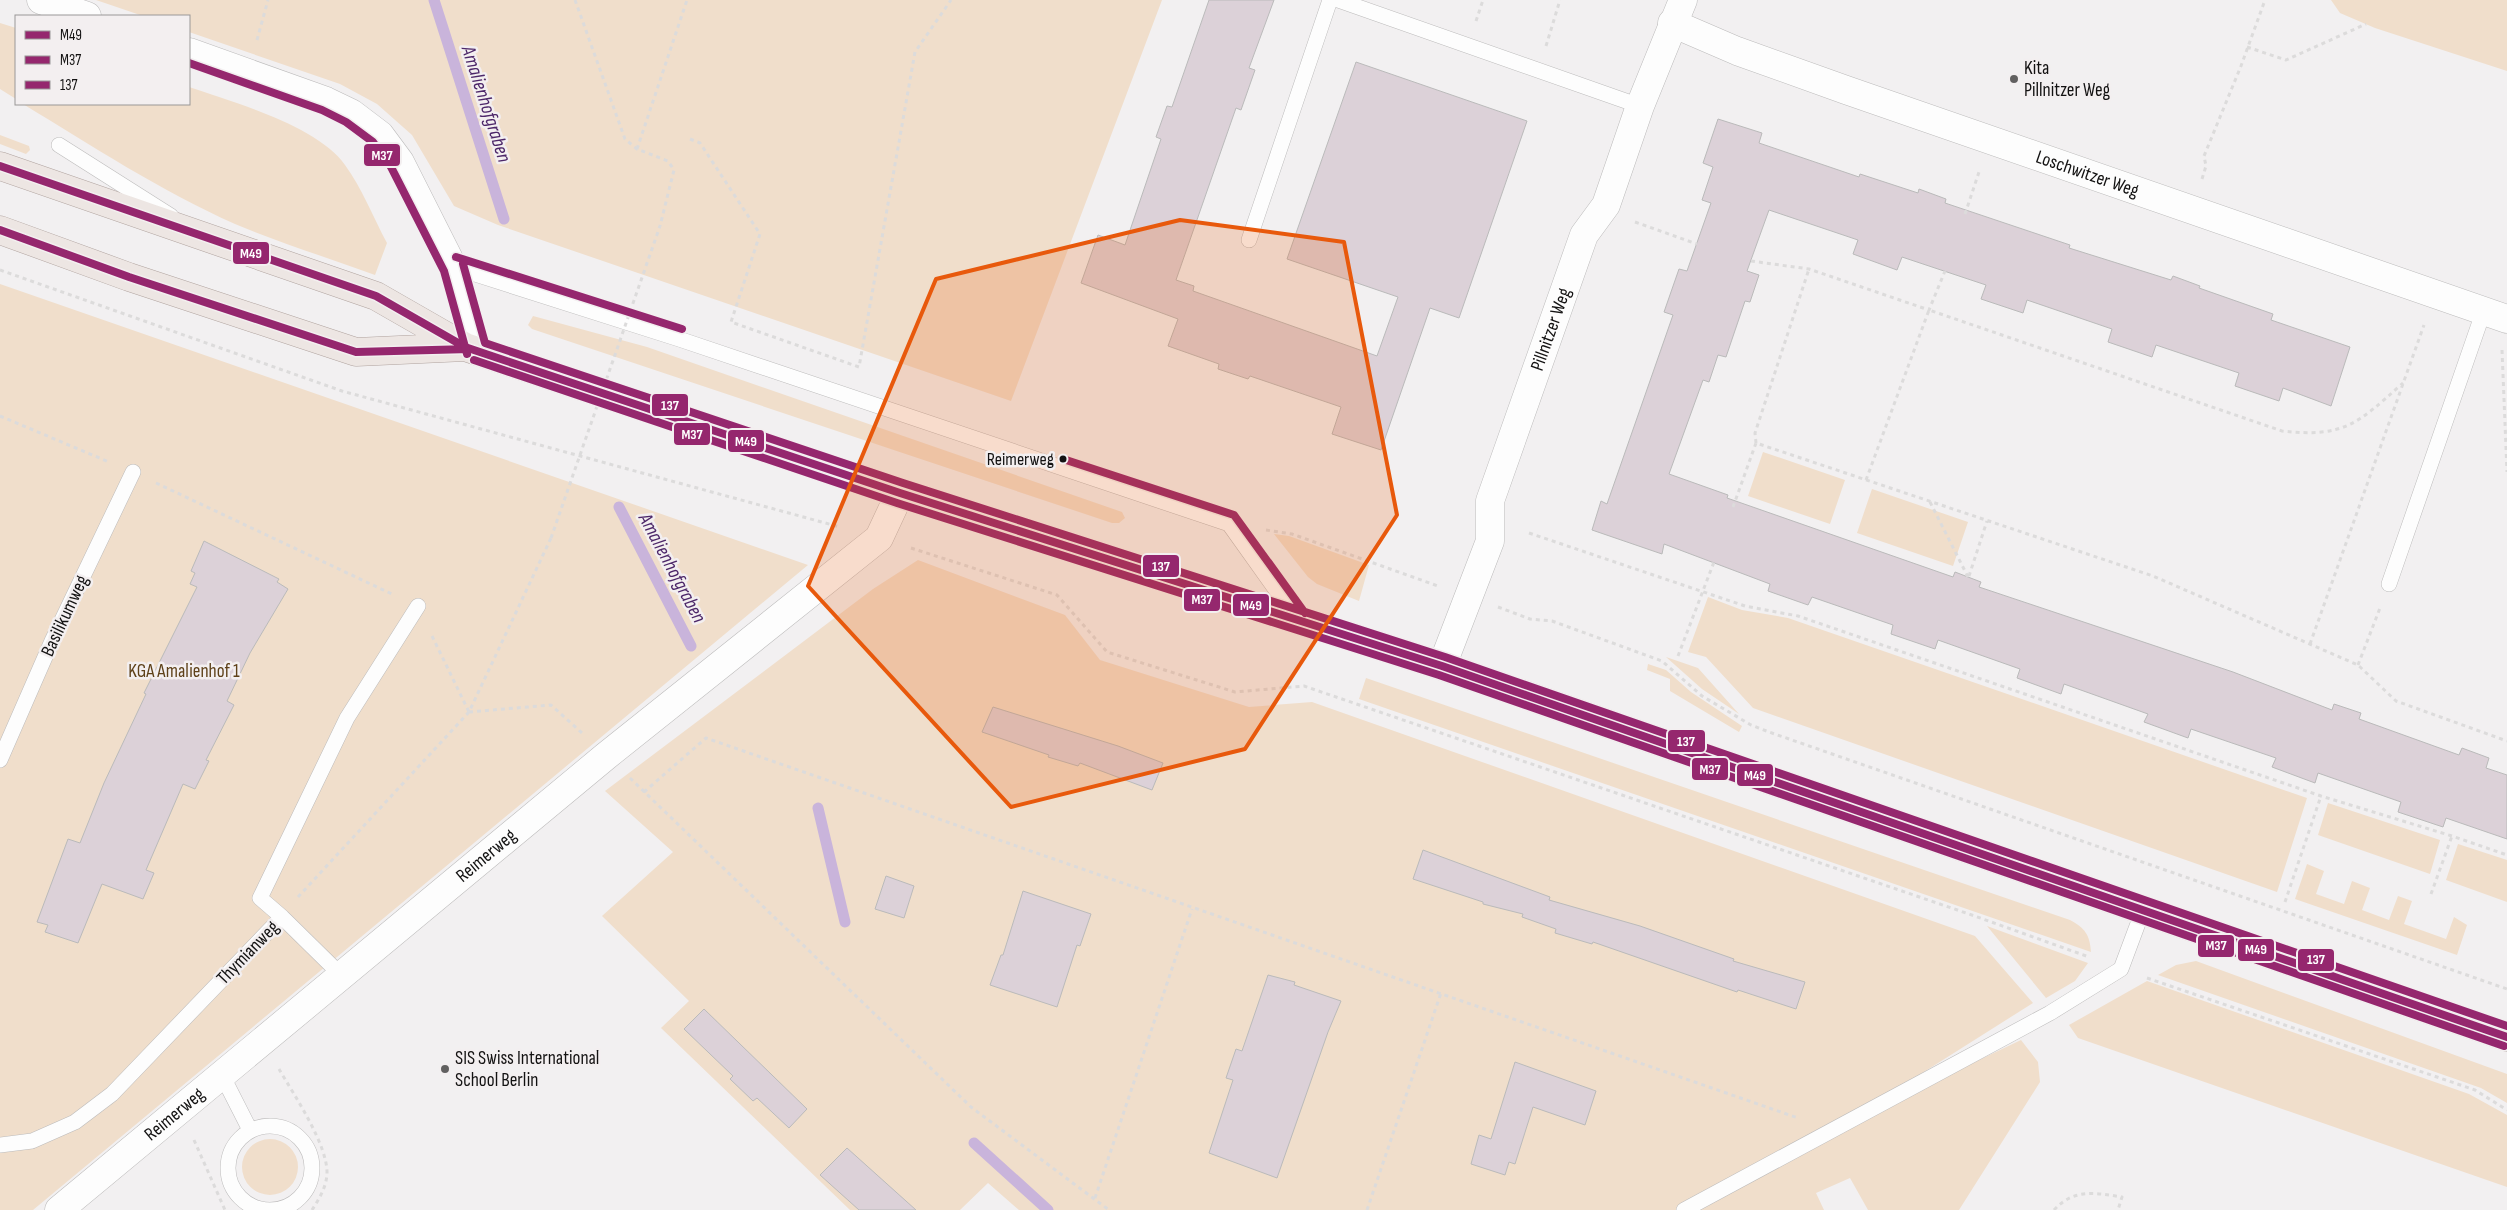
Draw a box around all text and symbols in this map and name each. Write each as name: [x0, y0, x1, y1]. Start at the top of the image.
legend: [15, 15, 190, 105]
text: M49: [60, 26, 82, 45]
water label: Amalienhofgraben: [456, 42, 516, 165]
text: M37: [60, 51, 81, 70]
place label: Kita Pillnitzer Weg: [2024, 57, 2111, 102]
marker: Kita Pillnitzer Weg: [2008, 73, 2020, 85]
text: 137: [60, 76, 78, 95]
line badge: M37: [363, 143, 401, 167]
street label: Loschwitzer Weg: [2033, 145, 2142, 202]
text: M37: [371, 147, 394, 164]
line badge: M49: [232, 241, 270, 265]
text: M49: [240, 245, 262, 262]
street label: Pillnitzer Weg: [1525, 284, 1576, 374]
line badge: 137: [651, 393, 689, 417]
text: 137: [661, 397, 680, 414]
line badge: M37: [673, 422, 711, 446]
text: M37: [681, 426, 704, 443]
line badge: M49: [727, 429, 765, 453]
text: M49: [735, 433, 757, 450]
place label: Reimerweg: [987, 449, 1054, 470]
marker: Reimerweg: [1058, 454, 1068, 464]
water label: Amalienhofgraben: [633, 508, 711, 627]
line badge: 137: [1142, 554, 1180, 578]
text: 137: [1152, 558, 1171, 575]
street label: Basilikumweg: [36, 571, 94, 660]
line badge: M37: [1183, 588, 1221, 612]
text: M37: [1191, 591, 1214, 608]
line badge: M49: [1232, 593, 1270, 617]
text: M49: [1240, 597, 1262, 614]
park label: KGA Amalienhof 1: [128, 660, 240, 683]
line badge: 137: [1667, 729, 1706, 753]
text: 137: [1677, 733, 1696, 750]
line badge: M37: [1691, 757, 1729, 781]
text: M37: [1699, 761, 1722, 778]
line badge: M49: [1736, 763, 1774, 787]
text: M49: [1744, 767, 1766, 784]
street label: Reimerweg: [451, 824, 521, 887]
street label: Thymianweg: [212, 916, 284, 990]
line badge: M37: [2197, 934, 2235, 958]
text: M37: [2205, 937, 2228, 954]
line badge: M49: [2237, 938, 2275, 962]
text: M49: [2245, 941, 2267, 958]
line badge: 137: [2297, 948, 2335, 972]
text: 137: [2307, 951, 2326, 968]
place label: SIS Swiss International School Berlin: [455, 1047, 599, 1092]
marker: SIS Swiss International School Berlin: [439, 1063, 451, 1075]
street label: Reimerweg: [140, 1082, 209, 1146]

